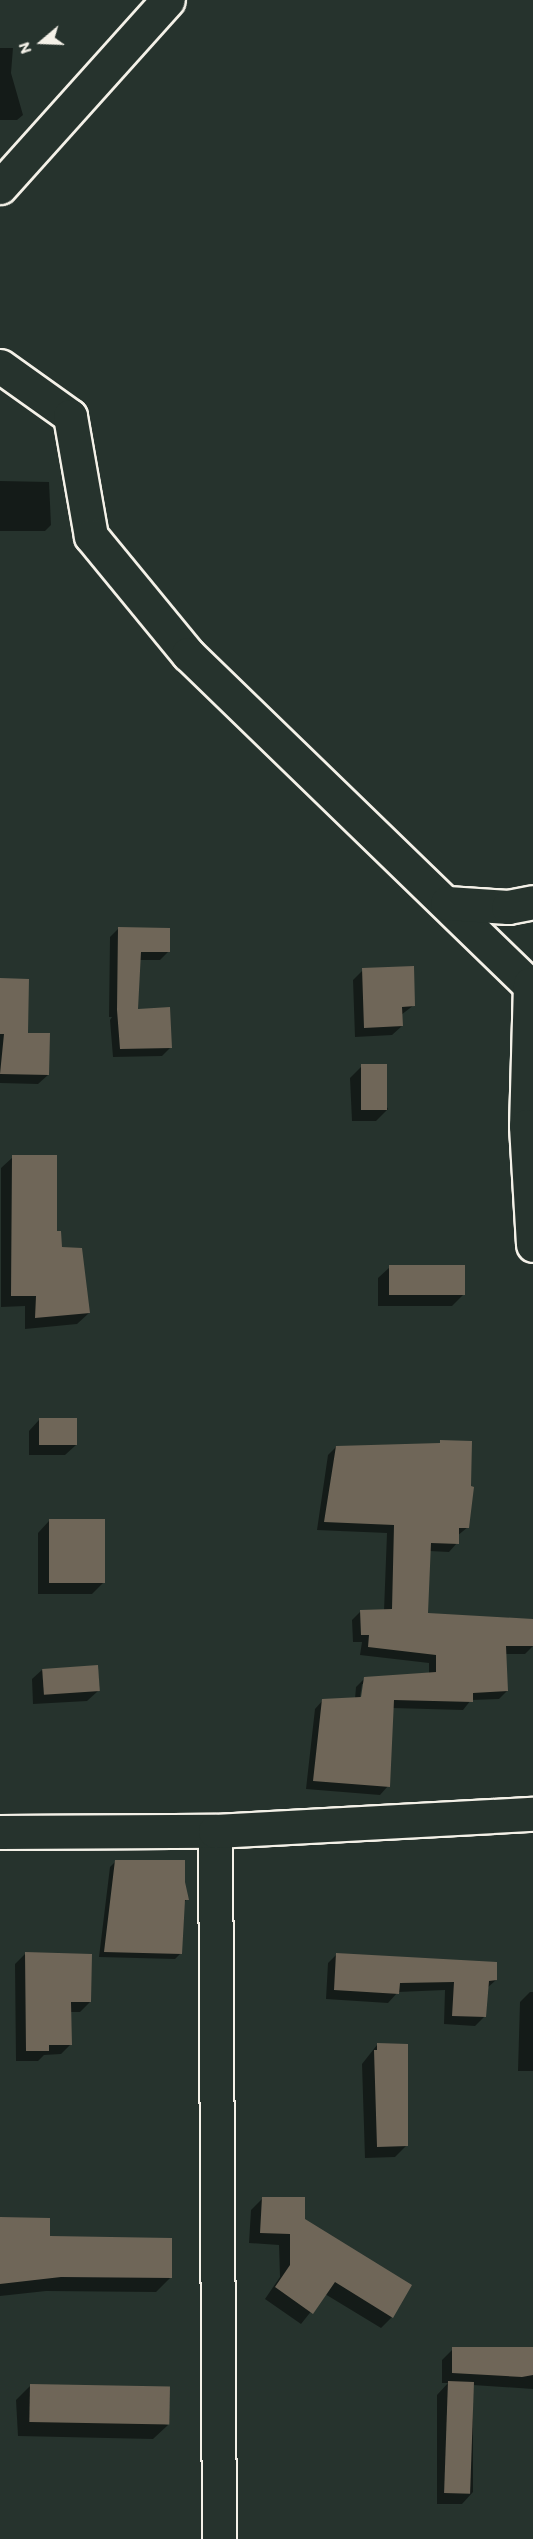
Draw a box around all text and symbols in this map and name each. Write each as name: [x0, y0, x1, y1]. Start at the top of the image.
north arrow: [12, 12, 72, 72]
text: N: [14, 40, 35, 56]

